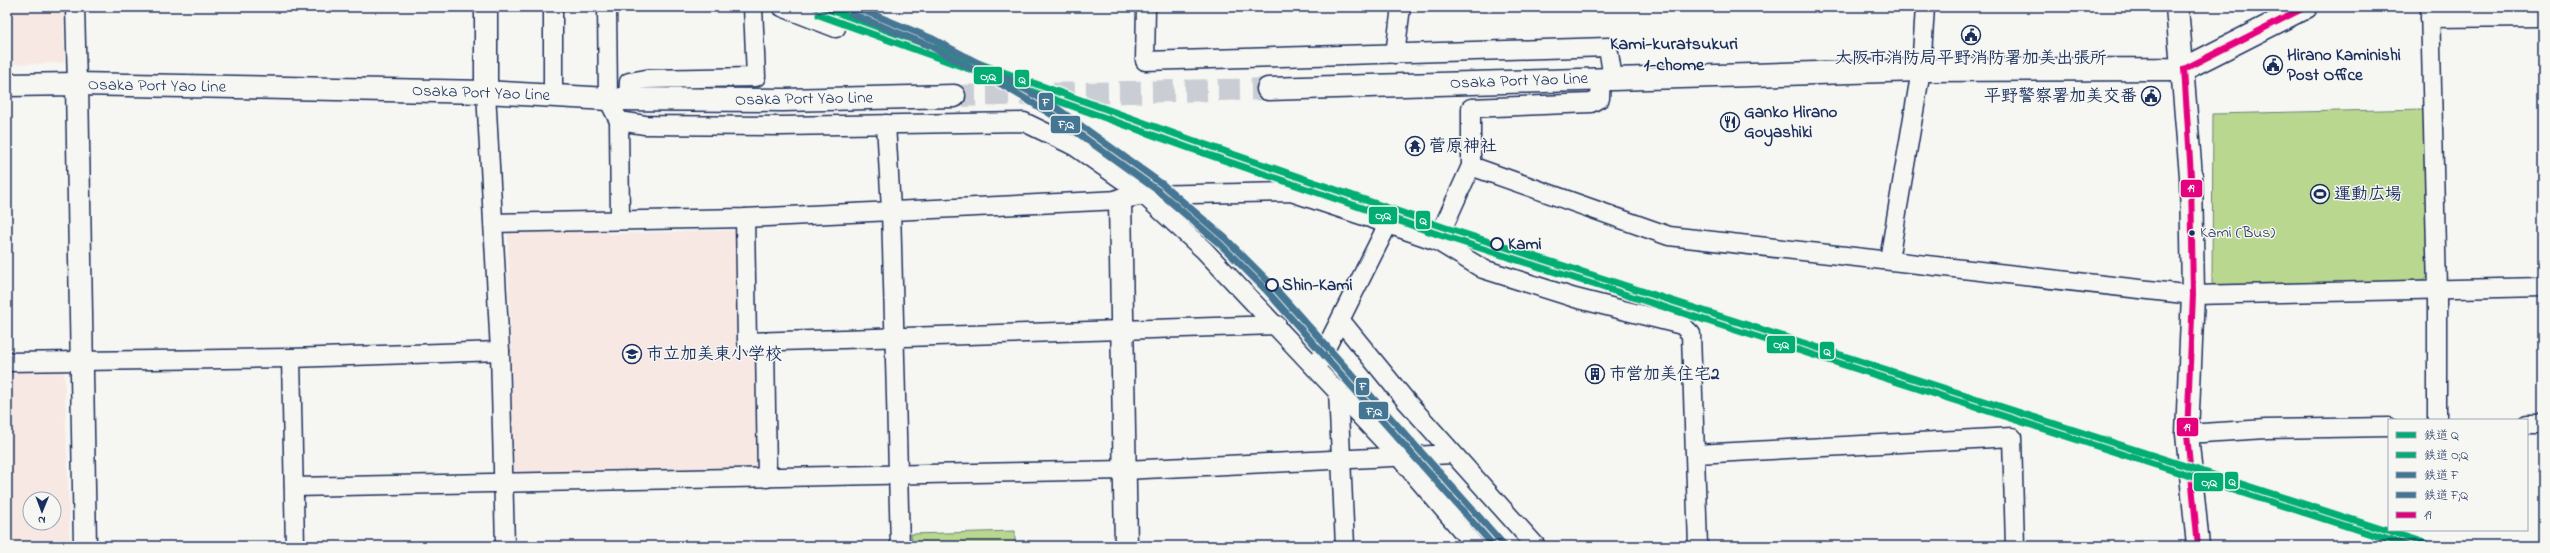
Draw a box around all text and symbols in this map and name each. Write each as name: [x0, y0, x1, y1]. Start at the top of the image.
public building icon: 大阪市消防局平野消防署加美出張所: [1960, 24, 1982, 46]
district label: Kami-kuratsukuri 1-chome: [1610, 32, 1738, 79]
place label: Hirano Kaminishi Post Office: [2287, 43, 2401, 88]
place label: 大阪市消防局平野消防署加美出張所: [1835, 46, 2107, 71]
public building icon: Hirano Kaminishi Post Office: [2262, 54, 2284, 76]
line badge: O;Q: [973, 66, 1003, 85]
street label: Osaka Port Yao Line: [1450, 66, 1589, 96]
text: O;Q: [980, 69, 997, 85]
line badge: Q: [1014, 69, 1030, 88]
street label: Osaka Port Yao Line: [88, 72, 227, 100]
text: Q: [1018, 72, 1026, 88]
street label: Osaka Port Yao Line: [412, 78, 551, 108]
place label: 平野警察署加美交番: [1984, 84, 2137, 109]
street label: Osaka Port Yao Line: [735, 85, 874, 113]
public building icon: 平野警察署加美交番: [2140, 85, 2162, 107]
line badge: F: [1038, 92, 1054, 111]
text: F: [1041, 95, 1050, 111]
place label: Ganko Hirano Goyashiki: [1744, 100, 1838, 147]
restaurant icon: Ganko Hirano Goyashiki: [1719, 111, 1741, 133]
line badge: F;Q: [1050, 115, 1081, 134]
text: F;Q: [1057, 117, 1075, 133]
place label: 菅原神社: [1429, 134, 1497, 159]
temple icon: 菅原神社: [1404, 135, 1426, 157]
line badge: 19: [2180, 179, 2203, 198]
text: 19: [2188, 181, 2195, 197]
place label: 運動広場: [2334, 182, 2402, 207]
sports icon: 運動広場: [2309, 183, 2331, 205]
line badge: O;Q: [1368, 206, 1398, 225]
text: O;Q: [1375, 208, 1392, 224]
line badge: Q: [1415, 210, 1431, 230]
text: Q: [1419, 213, 1427, 229]
place label: Kami (Bus): [2200, 221, 2275, 245]
marker: Kami (Bus): [2187, 228, 2197, 238]
place label: Kami: [1508, 232, 1542, 257]
marker: Kami: [1490, 237, 1504, 251]
place label: Shin-Kami: [1282, 273, 1352, 298]
marker: Shin-Kami: [1265, 278, 1279, 292]
line badge: O;Q: [1766, 335, 1796, 354]
text: O;Q: [1773, 337, 1790, 353]
line badge: Q: [1819, 341, 1835, 360]
place label: 市立加美東小学校: [646, 342, 782, 367]
school or university icon: 市立加美東小学校: [621, 343, 643, 365]
text: Q: [1823, 344, 1831, 360]
place label: 市営加美住宅2: [1609, 362, 1720, 387]
building icon: 市営加美住宅2: [1584, 363, 1606, 385]
line badge: F: [1355, 377, 1370, 396]
text: F: [1358, 379, 1367, 395]
line badge: F;Q: [1358, 401, 1389, 420]
text: F;Q: [1365, 404, 1383, 420]
line badge: 19: [2176, 417, 2199, 437]
legend: [2388, 419, 2528, 531]
text: 19: [2184, 420, 2191, 436]
text: 鉄道 Q: [2424, 427, 2459, 445]
text: 鉄道 O;Q: [2424, 447, 2468, 465]
text: 鉄道 F: [2424, 467, 2459, 485]
line badge: Q: [2224, 471, 2239, 490]
line badge: O;Q: [2193, 472, 2224, 492]
text: Q: [2228, 474, 2236, 490]
text: O;Q: [2201, 475, 2218, 491]
text: 鉄道 F;Q: [2424, 487, 2468, 505]
north arrow: [22, 491, 62, 531]
text: 19: [2424, 507, 2432, 525]
text: N: [38, 512, 46, 528]

